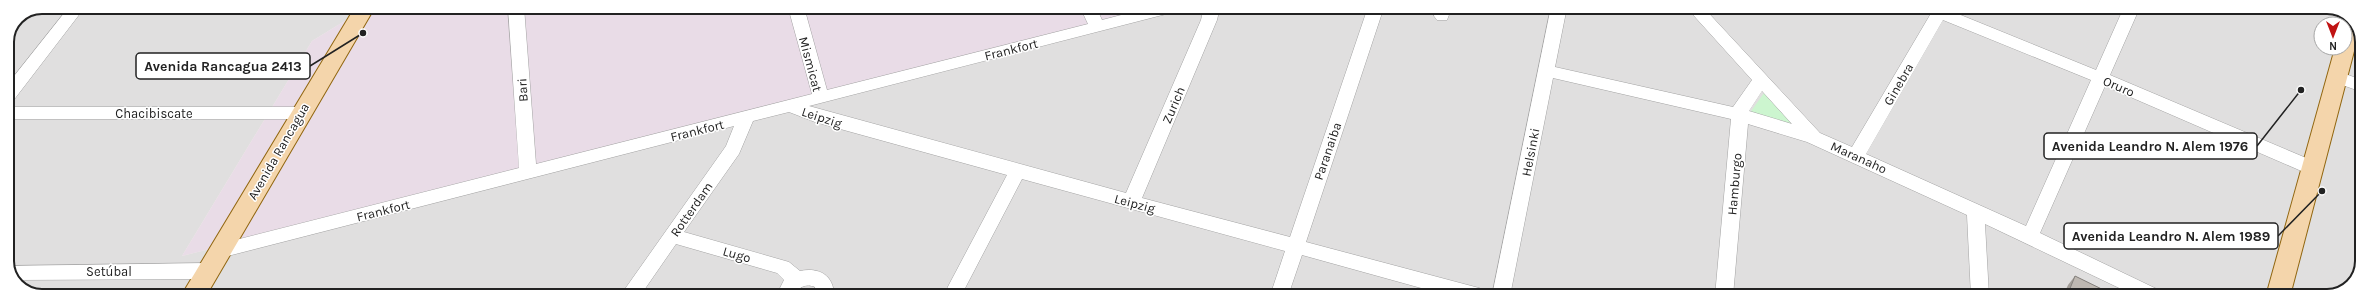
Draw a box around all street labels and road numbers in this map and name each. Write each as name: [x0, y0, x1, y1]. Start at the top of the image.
street label: Mismicat: [796, 35, 825, 93]
street label: Frankfort: [983, 36, 1040, 63]
street label: Ginebra: [1880, 60, 1917, 108]
street label: Oruro: [2101, 73, 2137, 100]
street label: Bari: [514, 78, 531, 102]
street label: Zurich: [1159, 84, 1188, 126]
street label: Avenida Rancagua: [245, 100, 312, 202]
street label: Leipzig: [800, 104, 845, 131]
street label: Chacibiscate: [115, 106, 193, 121]
street label: Frankfort: [669, 117, 726, 144]
street label: Paranaiba: [1311, 120, 1344, 182]
street label: Helsinki: [1518, 127, 1543, 177]
street label: Maranaho: [1828, 138, 1889, 177]
street label: Hamburgo: [1724, 152, 1745, 216]
street label: Rotterdam: [667, 179, 716, 239]
street label: Leipzig: [1113, 191, 1158, 216]
street label: Frankfort: [355, 197, 412, 224]
street label: Lugo: [721, 243, 753, 266]
street label: Setúbal: [86, 264, 132, 279]

